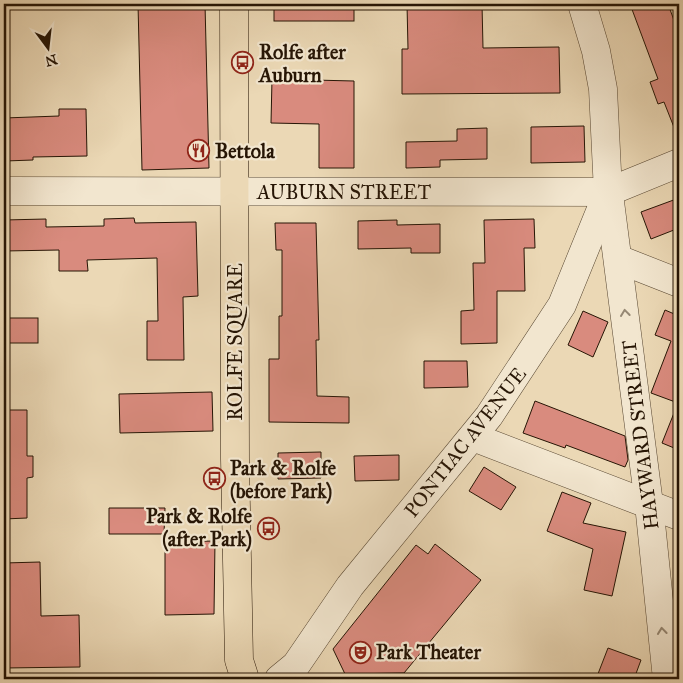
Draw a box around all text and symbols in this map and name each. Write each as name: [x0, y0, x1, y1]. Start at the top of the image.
north arrow: [22, 22, 72, 72]
place label: Rolfe after Auburn: [257, 40, 346, 87]
text: N: [43, 50, 59, 70]
bus stop icon: Rolfe after Auburn: [231, 51, 255, 75]
restaurant icon: Bettola: [187, 139, 211, 163]
place label: Bettola: [215, 139, 275, 163]
street label: AUBURN STREET: [256, 180, 431, 204]
street label: ROLFE SQUARE: [223, 263, 247, 421]
one-way arrow: [620, 309, 631, 317]
street label: HAYWARD STREET: [616, 339, 664, 531]
street label: PONTIAC AVENUE: [399, 362, 531, 522]
place label: Park & Rolfe (before Park): [230, 456, 337, 504]
bus stop icon: Park & Rolfe (before Park): [202, 467, 226, 491]
place label: Park & Rolfe (after Park): [146, 504, 253, 552]
bus stop icon: Park & Rolfe (after Park): [256, 516, 280, 540]
one-way arrow: [657, 626, 668, 634]
theatre icon: Park Theater: [348, 640, 372, 664]
place label: Park Theater: [376, 640, 481, 664]

